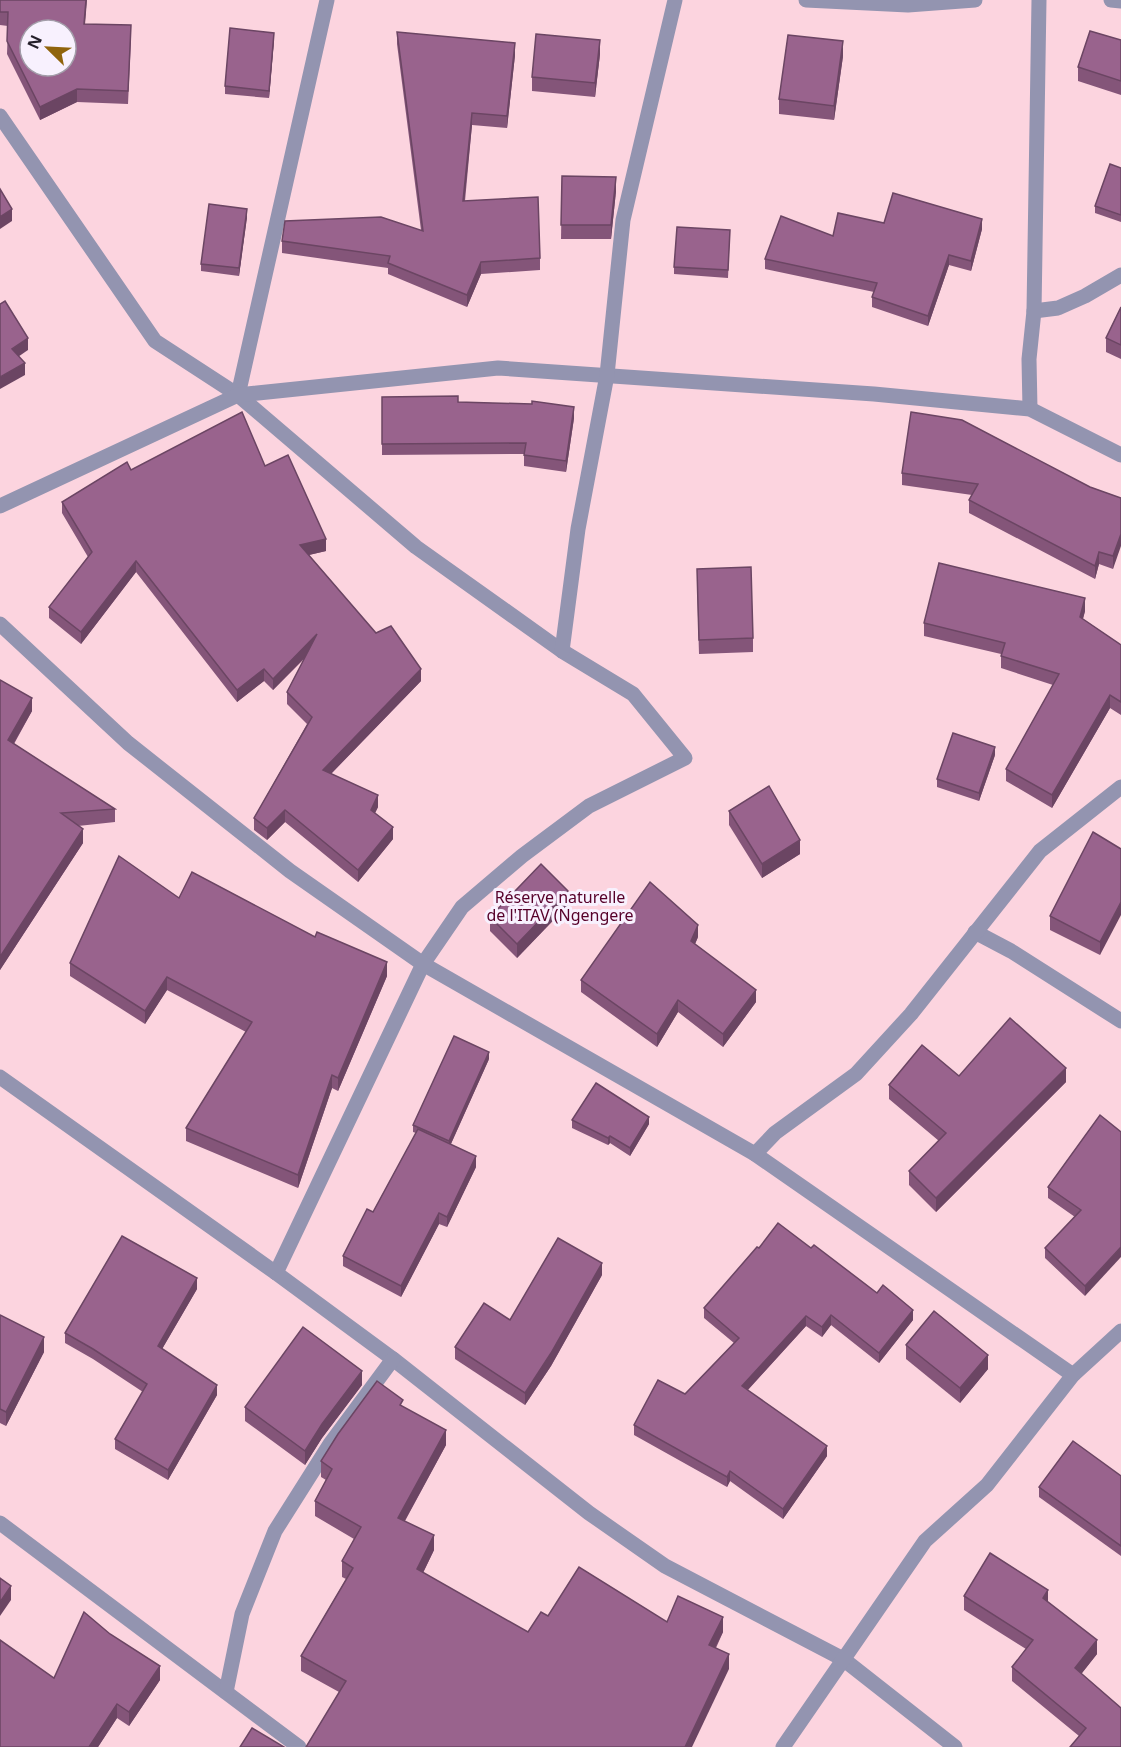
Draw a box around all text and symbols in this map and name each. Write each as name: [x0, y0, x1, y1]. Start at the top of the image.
north arrow: [18, 18, 78, 78]
text: N: [22, 31, 47, 52]
park label: Réserve naturelle de l'ITAV (Ngengere: [486, 886, 634, 926]

